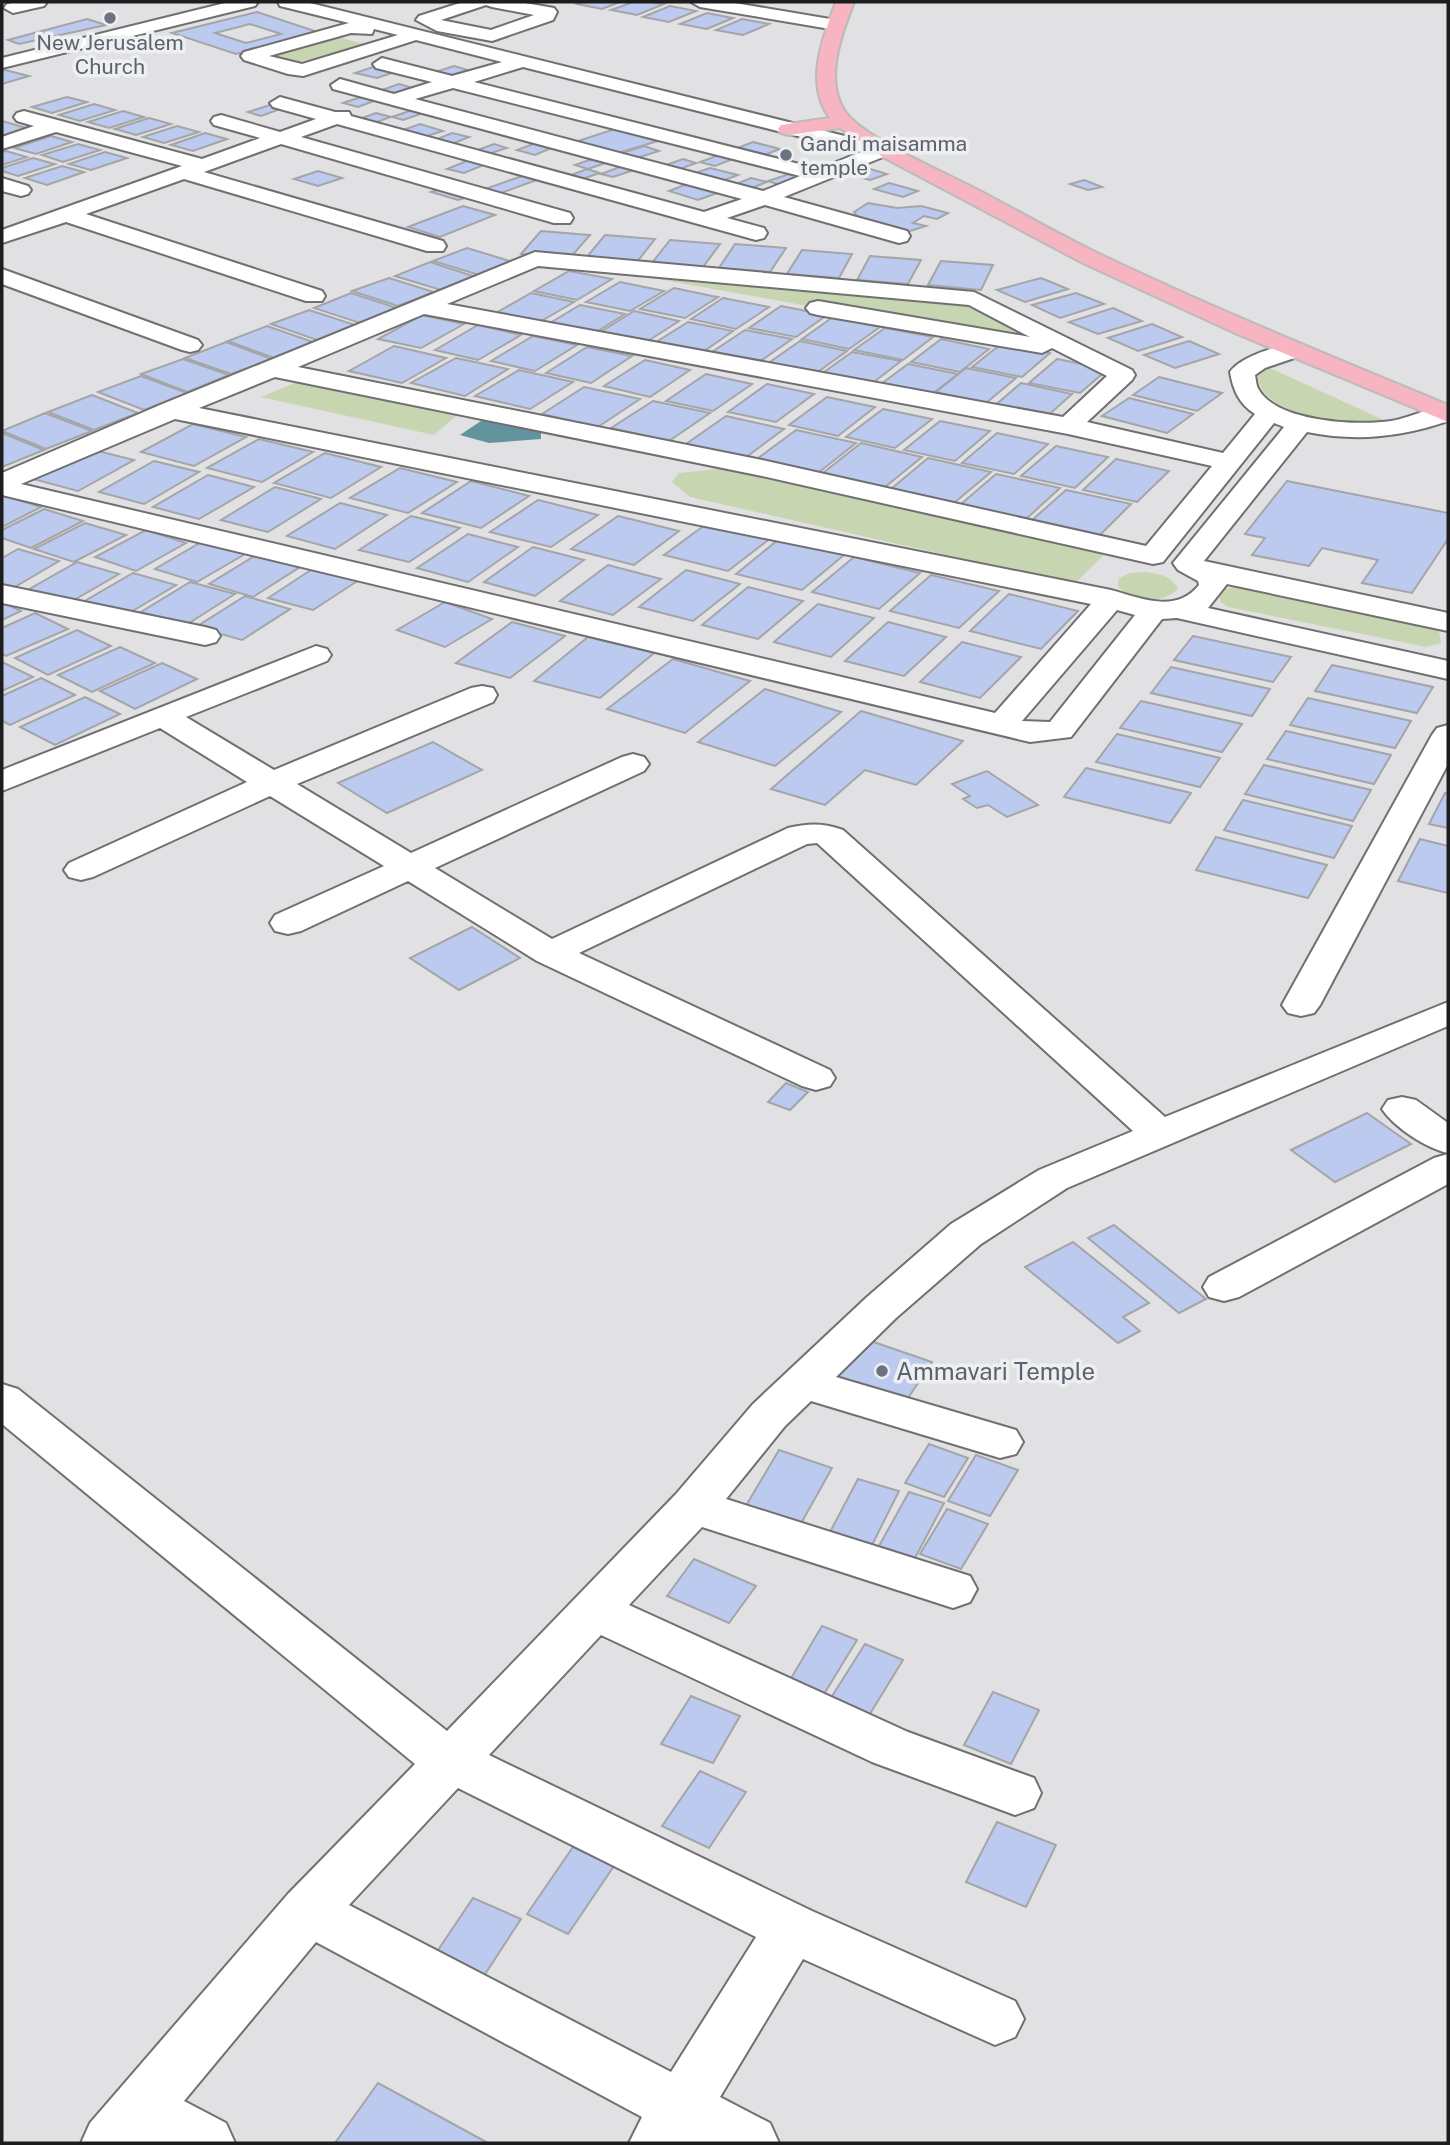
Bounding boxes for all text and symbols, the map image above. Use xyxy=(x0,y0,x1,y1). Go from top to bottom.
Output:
marker: New Jerusalem Church xyxy=(102,10,118,26)
place label: New Jerusalem Church xyxy=(36,30,184,79)
place label: Gandi maisamma temple xyxy=(800,131,967,180)
marker: Gandi maisamma temple xyxy=(778,147,794,163)
place label: Ammavari Temple xyxy=(896,1357,1095,1385)
marker: Ammavari Temple xyxy=(874,1363,890,1379)

